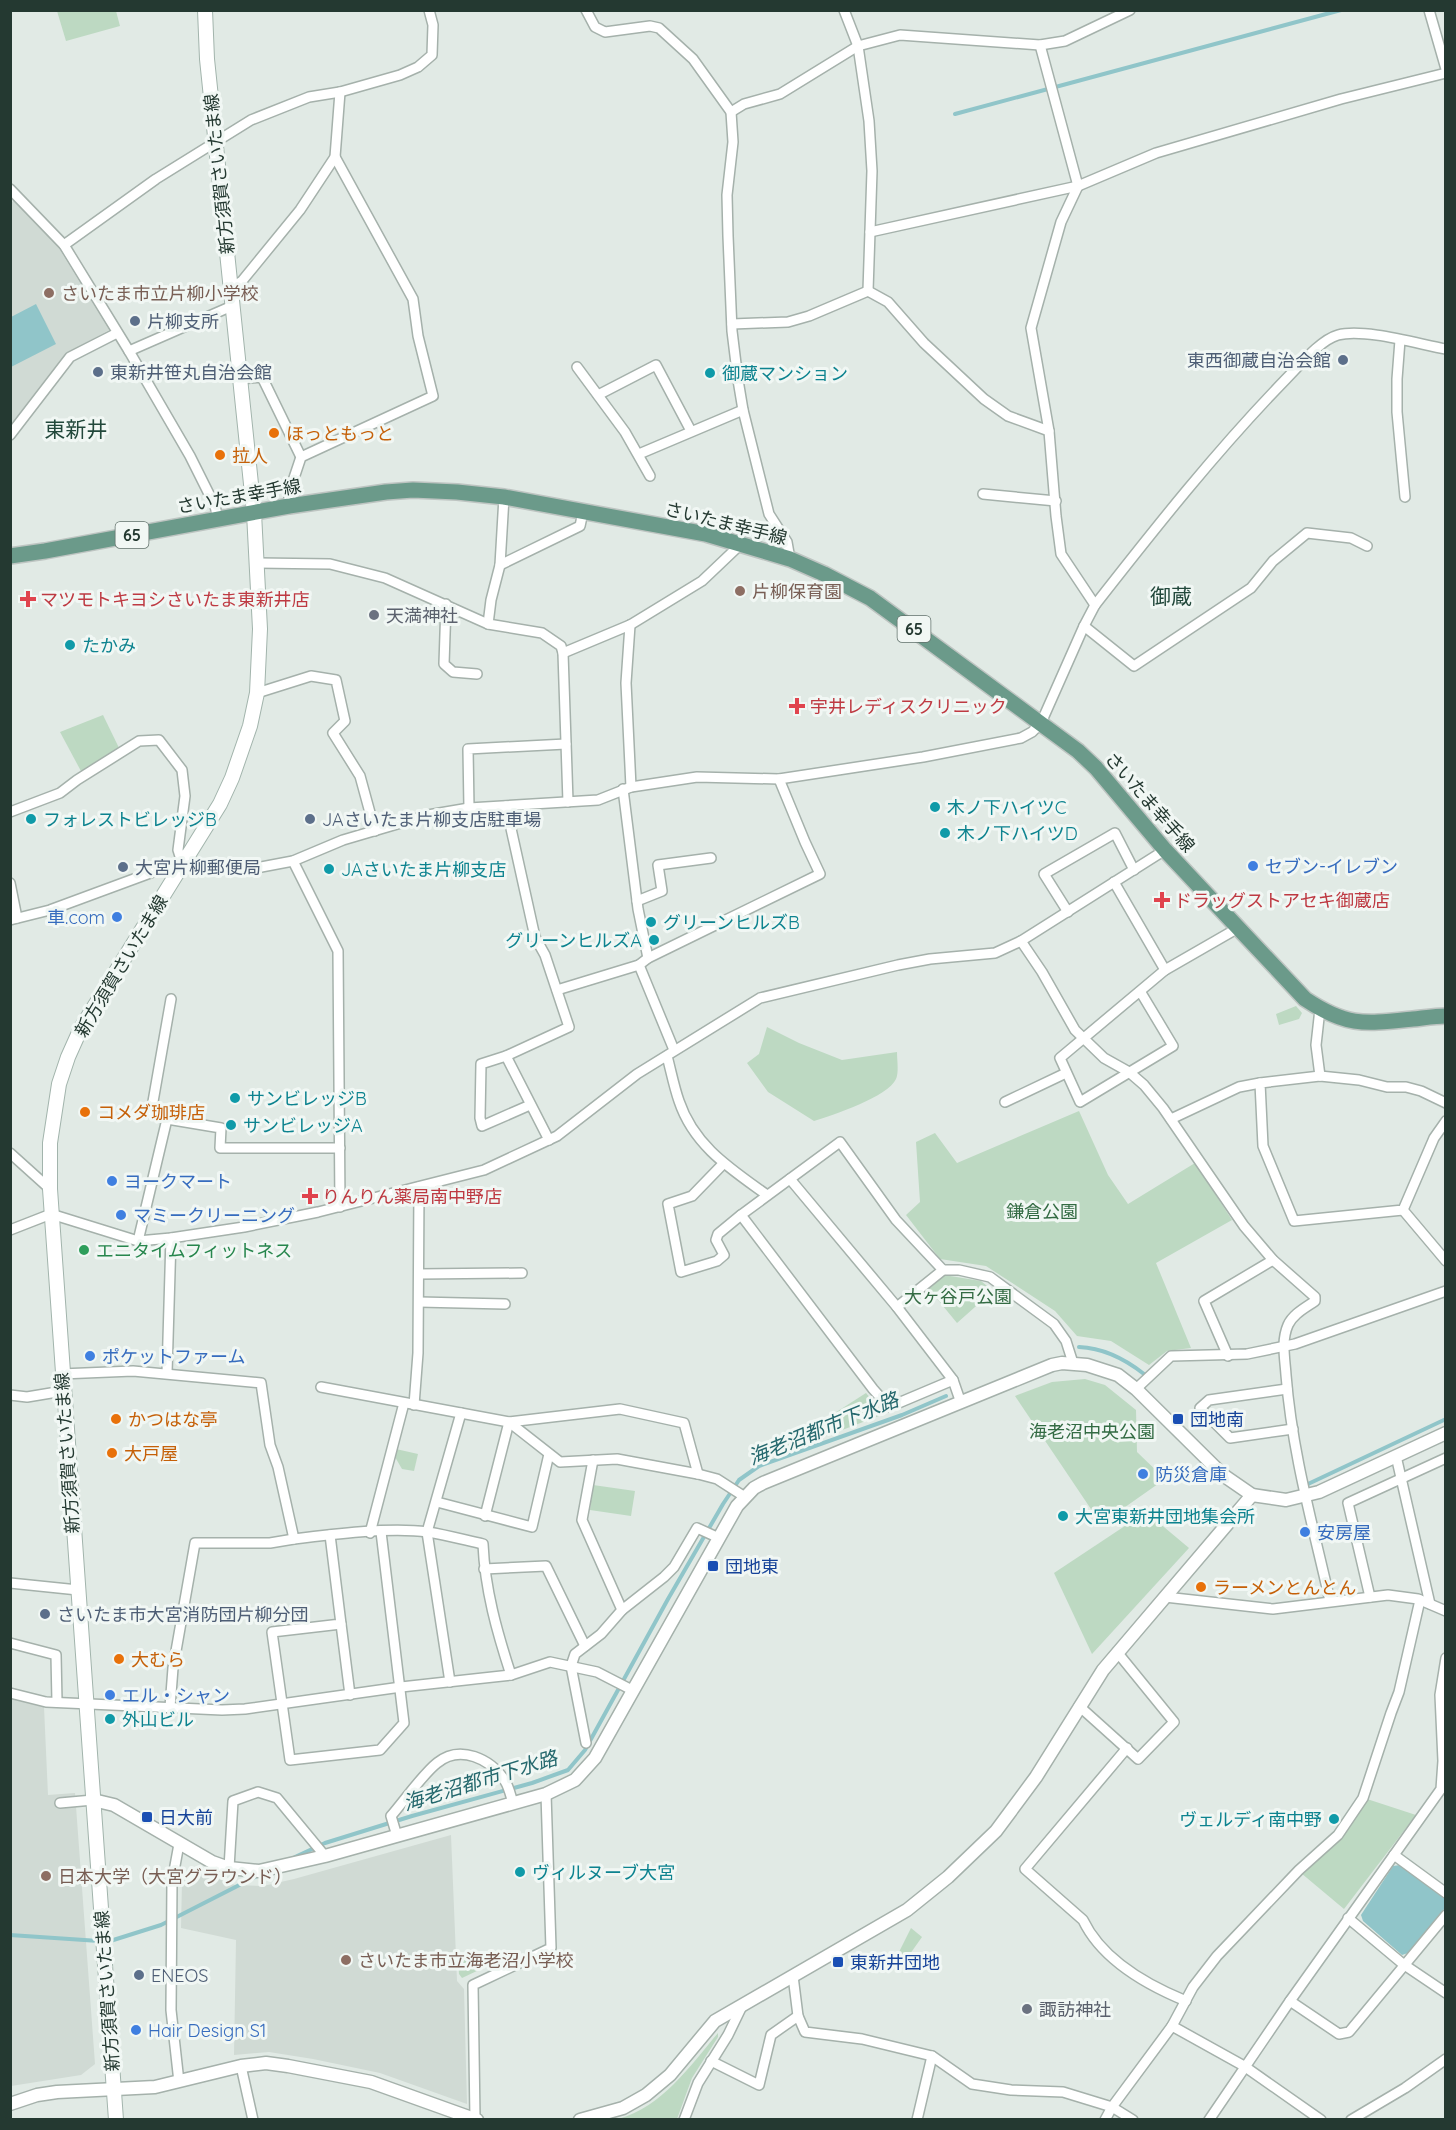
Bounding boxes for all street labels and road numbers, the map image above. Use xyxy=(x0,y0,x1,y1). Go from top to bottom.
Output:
street label: 新方須賀さいたま線 xyxy=(199,93,239,255)
street label: さいたま幸手線 xyxy=(175,474,303,518)
street label: さいたま幸手線 xyxy=(662,497,790,549)
road number: 65 xyxy=(116,522,148,548)
road number: 65 xyxy=(898,616,930,642)
street label: さいたま幸手線 xyxy=(1100,747,1200,857)
street label: 新方須賀さいたま線 xyxy=(70,891,172,1041)
street label: 新方須賀さいたま線 xyxy=(50,1372,84,1534)
street label: 新方須賀さいたま線 xyxy=(90,1910,124,2072)

